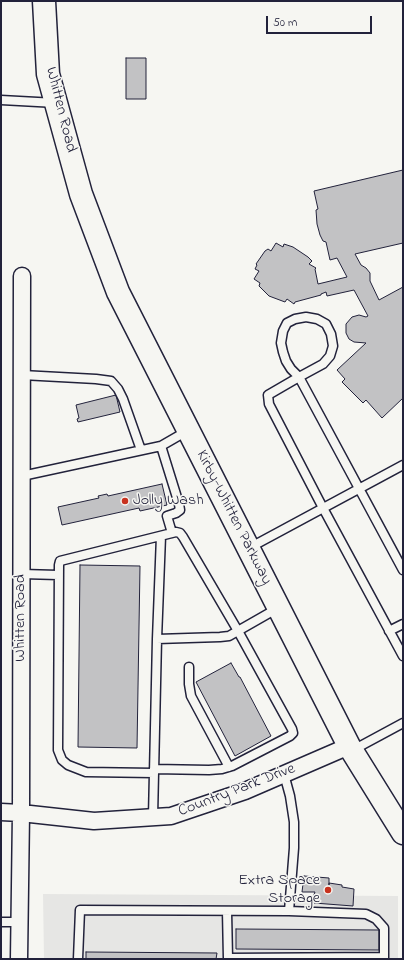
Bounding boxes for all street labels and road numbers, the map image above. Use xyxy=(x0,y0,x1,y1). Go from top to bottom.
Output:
street label: Whitten Road xyxy=(40,65,80,155)
street label: Kirby-Whitten Parkway xyxy=(191,447,275,589)
street label: Whitten Road xyxy=(11,574,31,662)
street label: Country Park Drive xyxy=(176,760,298,822)

